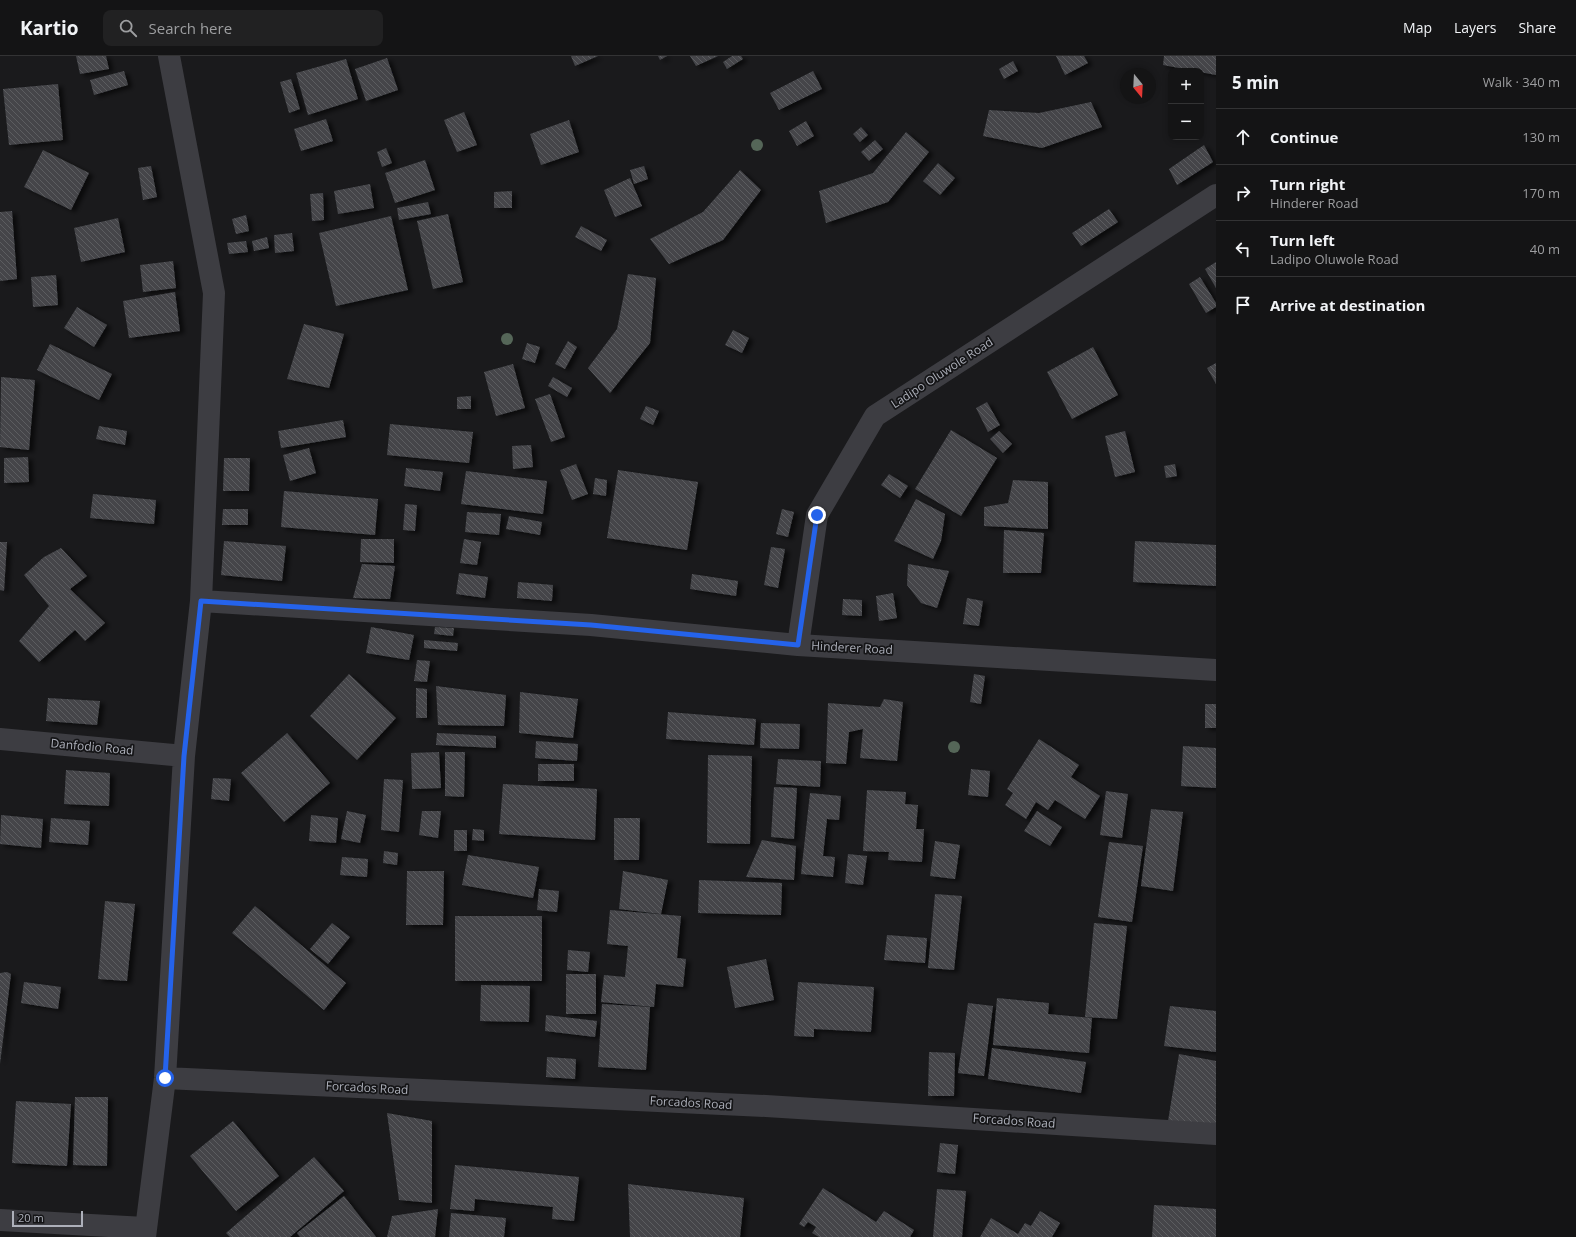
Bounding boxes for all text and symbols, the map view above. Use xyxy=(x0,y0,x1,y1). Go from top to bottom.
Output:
search box xyxy=(103,10,383,46)
text: Kartio xyxy=(20,15,79,41)
icon: search xyxy=(117,17,139,39)
text: Search here xyxy=(149,18,232,38)
text: Map xyxy=(1403,18,1432,37)
text: Layers xyxy=(1454,18,1496,37)
text: Share xyxy=(1518,18,1556,37)
north arrow xyxy=(1120,68,1156,104)
map controls xyxy=(1168,68,1204,140)
button: + xyxy=(1168,68,1204,104)
text: 5 min xyxy=(1232,71,1279,94)
text: Walk · 340 m xyxy=(1483,73,1560,91)
button: − xyxy=(1168,104,1204,140)
icon: ahead xyxy=(1232,126,1254,148)
text: Continue xyxy=(1270,127,1338,147)
text: 130 m xyxy=(1522,128,1560,146)
text: Turn right xyxy=(1270,174,1345,194)
icon: right xyxy=(1232,182,1254,204)
text: 170 m xyxy=(1522,184,1560,202)
text: Hinderer Road xyxy=(1270,194,1358,212)
text: Turn left xyxy=(1270,230,1335,250)
icon: left xyxy=(1232,238,1254,260)
text: 40 m xyxy=(1530,240,1560,258)
text: Ladipo Oluwole Road xyxy=(1270,250,1399,268)
icon: arrive xyxy=(1232,294,1254,316)
text: Arrive at destination xyxy=(1270,295,1425,315)
street label: Ladipo Oluwole Road xyxy=(887,333,996,412)
route end xyxy=(808,506,826,524)
street label: Hinderer Road xyxy=(811,637,893,658)
street label: Danfodio Road xyxy=(50,734,134,759)
route start xyxy=(156,1069,174,1087)
street label: Forcados Road xyxy=(325,1077,409,1098)
street label: Forcados Road xyxy=(649,1092,733,1113)
street label: Forcados Road xyxy=(972,1109,1056,1132)
scale bar xyxy=(12,1209,83,1228)
text: 20 m xyxy=(18,1210,44,1225)

